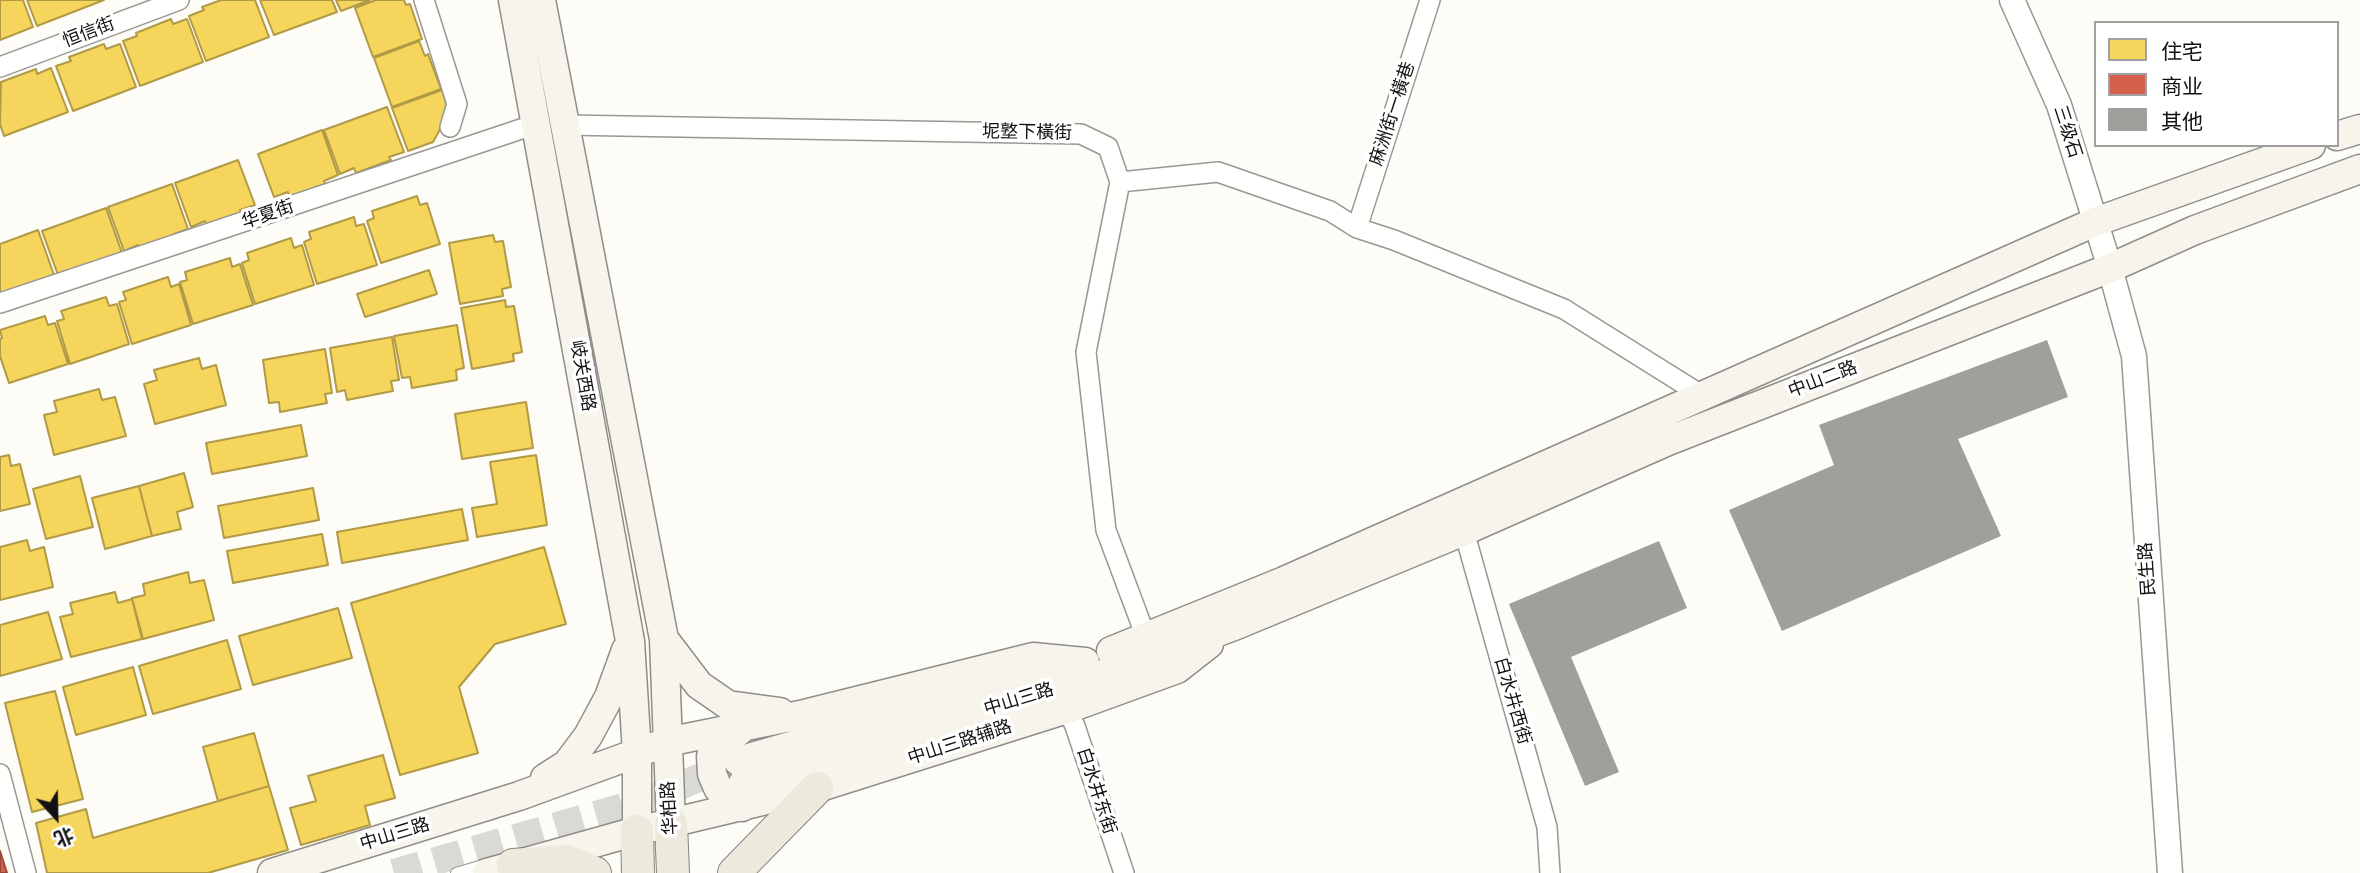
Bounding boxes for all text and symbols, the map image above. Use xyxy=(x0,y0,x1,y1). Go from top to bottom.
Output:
street label: 恒信街 xyxy=(60,13,118,53)
legend xyxy=(2094,21,2339,147)
text: 住宅 xyxy=(2161,40,2203,64)
street label: 麻洲街一橫巷 xyxy=(1366,59,1420,169)
text: 商业 xyxy=(2161,75,2203,99)
street label: 三级石 xyxy=(2048,103,2086,161)
text: 其他 xyxy=(2161,110,2203,134)
street label: 坭墪下橫街 xyxy=(982,121,1072,145)
street label: 华夏街 xyxy=(239,196,297,234)
street label: 岐关西路 xyxy=(565,339,599,413)
street label: 中山二路 xyxy=(1786,357,1860,403)
street label: 民生路 xyxy=(2135,541,2161,597)
street label: 白水井西街 xyxy=(1489,655,1535,747)
street label: 中山三路 xyxy=(981,679,1057,721)
street label: 中山三路辅路 xyxy=(905,716,1015,770)
street label: 白水井东街 xyxy=(1072,745,1120,837)
street label: 华柏路 xyxy=(658,780,682,836)
north arrow xyxy=(21,782,91,852)
street label: 中山三路 xyxy=(357,814,433,856)
text: 北 xyxy=(51,824,77,850)

